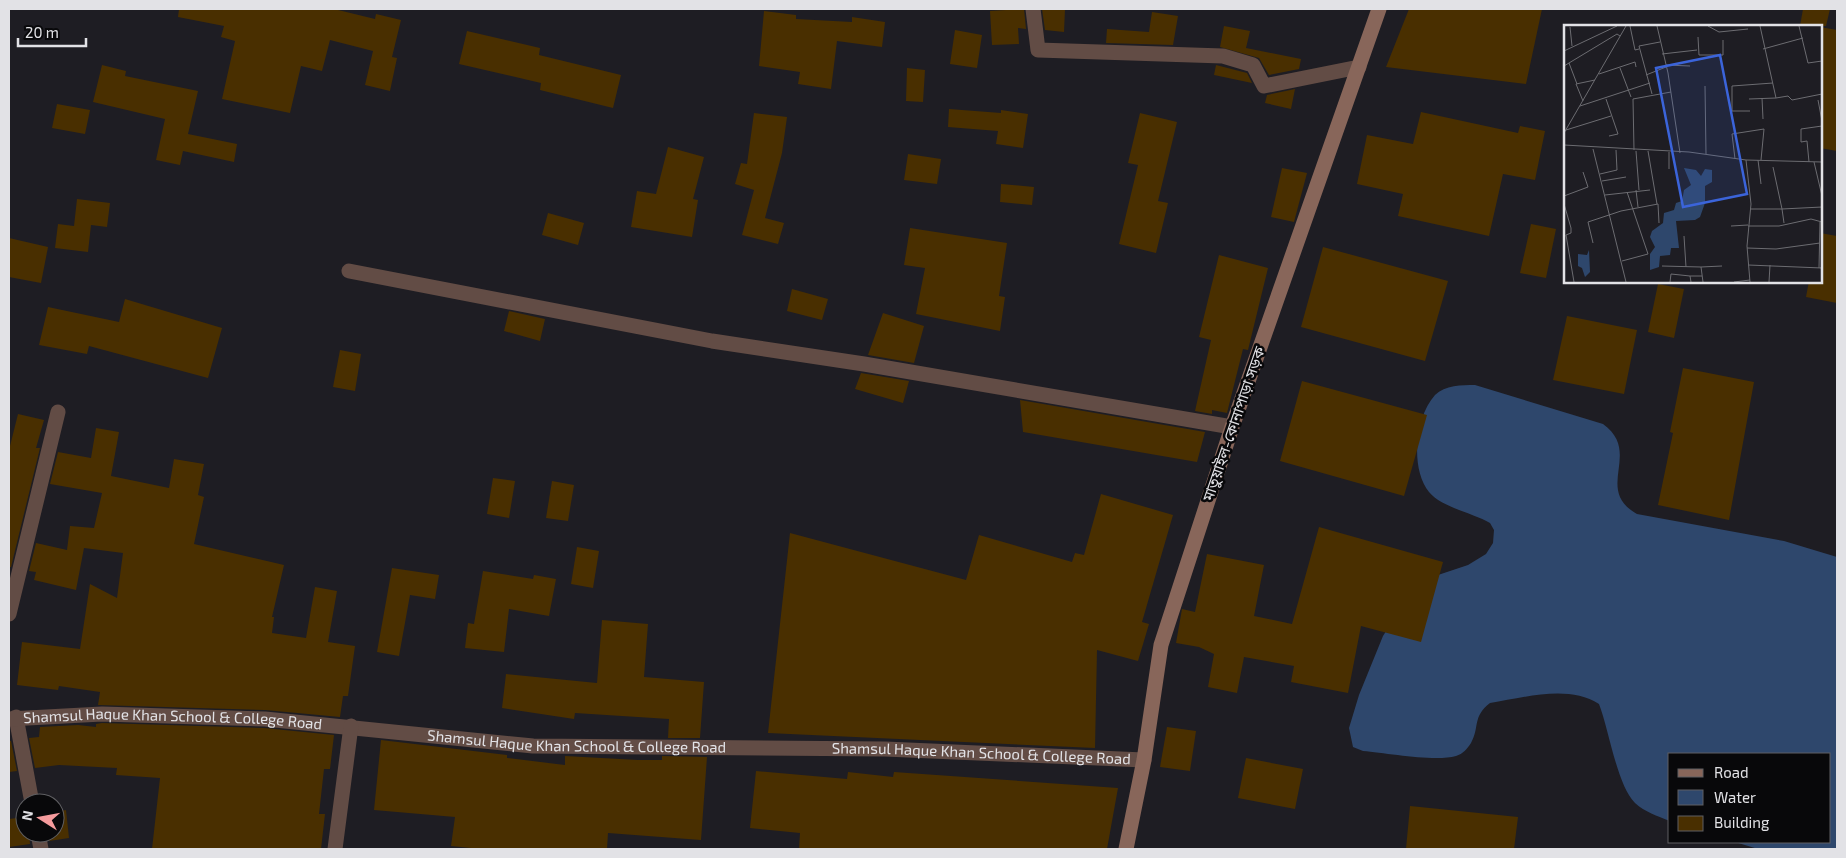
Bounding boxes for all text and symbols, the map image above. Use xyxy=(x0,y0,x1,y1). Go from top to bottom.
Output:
scale bar xyxy=(18,15,85,47)
text: 20 m xyxy=(25,23,59,41)
inset map xyxy=(1564,25,1821,282)
street label: মাতুয়াইল-কোনাপাড়া সড়ক xyxy=(1198,343,1269,505)
street label: Shamsul Haque Khan School & College Road xyxy=(23,704,323,733)
street label: Shamsul Haque Khan School & College Road xyxy=(427,725,726,756)
street label: Shamsul Haque Khan School & College Road xyxy=(832,739,1131,767)
legend xyxy=(1668,753,1831,843)
text: Road xyxy=(1714,763,1749,781)
text: Water xyxy=(1714,788,1756,806)
north arrow xyxy=(15,793,65,843)
text: N xyxy=(17,809,36,822)
text: Building xyxy=(1714,813,1770,831)

